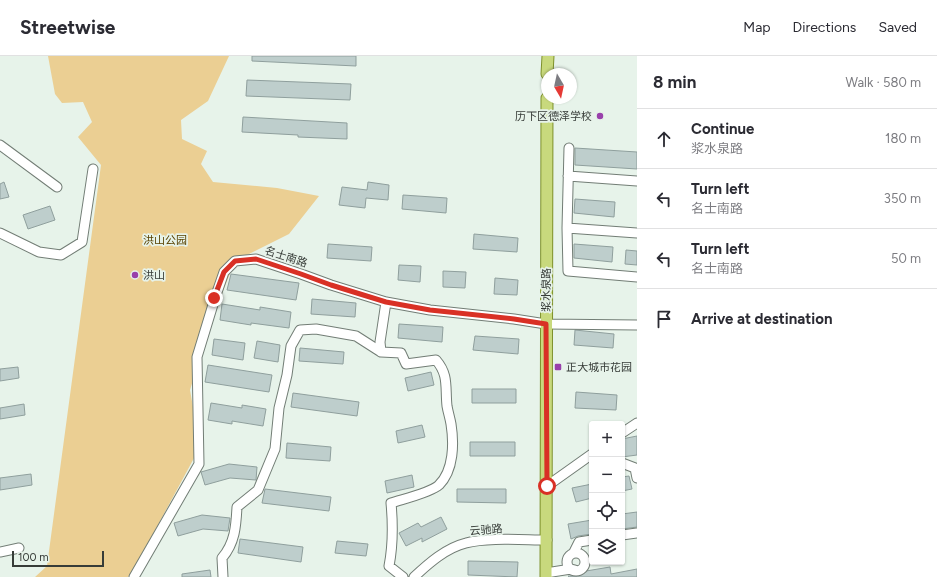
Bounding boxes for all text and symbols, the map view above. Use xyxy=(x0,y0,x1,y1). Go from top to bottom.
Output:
text: Streetwise xyxy=(20,16,115,39)
text: Map xyxy=(743,19,771,36)
text: Directions xyxy=(793,19,856,36)
text: Saved xyxy=(878,19,917,36)
north arrow xyxy=(541,68,577,104)
text: 8 min xyxy=(653,72,696,92)
text: Walk · 580 m xyxy=(845,75,921,90)
place label: 历下区德泽学校 xyxy=(515,110,592,123)
marker: 历下区德泽学校 xyxy=(595,111,605,121)
text: Continue xyxy=(691,120,754,138)
icon: ahead xyxy=(653,128,675,150)
text: 180 m xyxy=(885,131,921,146)
text: 浆水泉路 xyxy=(691,141,743,156)
text: Turn left xyxy=(691,180,749,198)
icon: left xyxy=(653,188,675,210)
text: 350 m xyxy=(884,191,921,206)
text: 名士南路 xyxy=(691,201,743,216)
park label: 洪山公园 xyxy=(143,234,187,247)
text: Turn left xyxy=(691,240,749,258)
street label: 名士南路 xyxy=(263,244,309,270)
icon: left xyxy=(653,248,675,270)
text: 50 m xyxy=(891,251,921,266)
text: 名士南路 xyxy=(691,261,743,276)
street label: 浆水泉路 xyxy=(540,268,553,312)
place label: 洪山 xyxy=(143,269,165,282)
marker: 洪山 xyxy=(130,270,140,280)
route end xyxy=(205,289,223,307)
icon: arrive xyxy=(653,308,675,330)
text: Arrive at destination xyxy=(691,310,832,328)
place label: 正大城市花园 xyxy=(566,361,632,374)
marker: 正大城市花园 xyxy=(553,362,563,372)
map controls xyxy=(589,421,625,565)
button: + xyxy=(589,421,625,457)
button: − xyxy=(589,457,625,493)
route start xyxy=(538,477,556,495)
button: locate xyxy=(589,493,625,529)
street label: 云驰路 xyxy=(469,522,503,538)
button: layers xyxy=(589,529,625,565)
scale bar xyxy=(12,549,104,568)
text: 100 m xyxy=(18,551,49,564)

